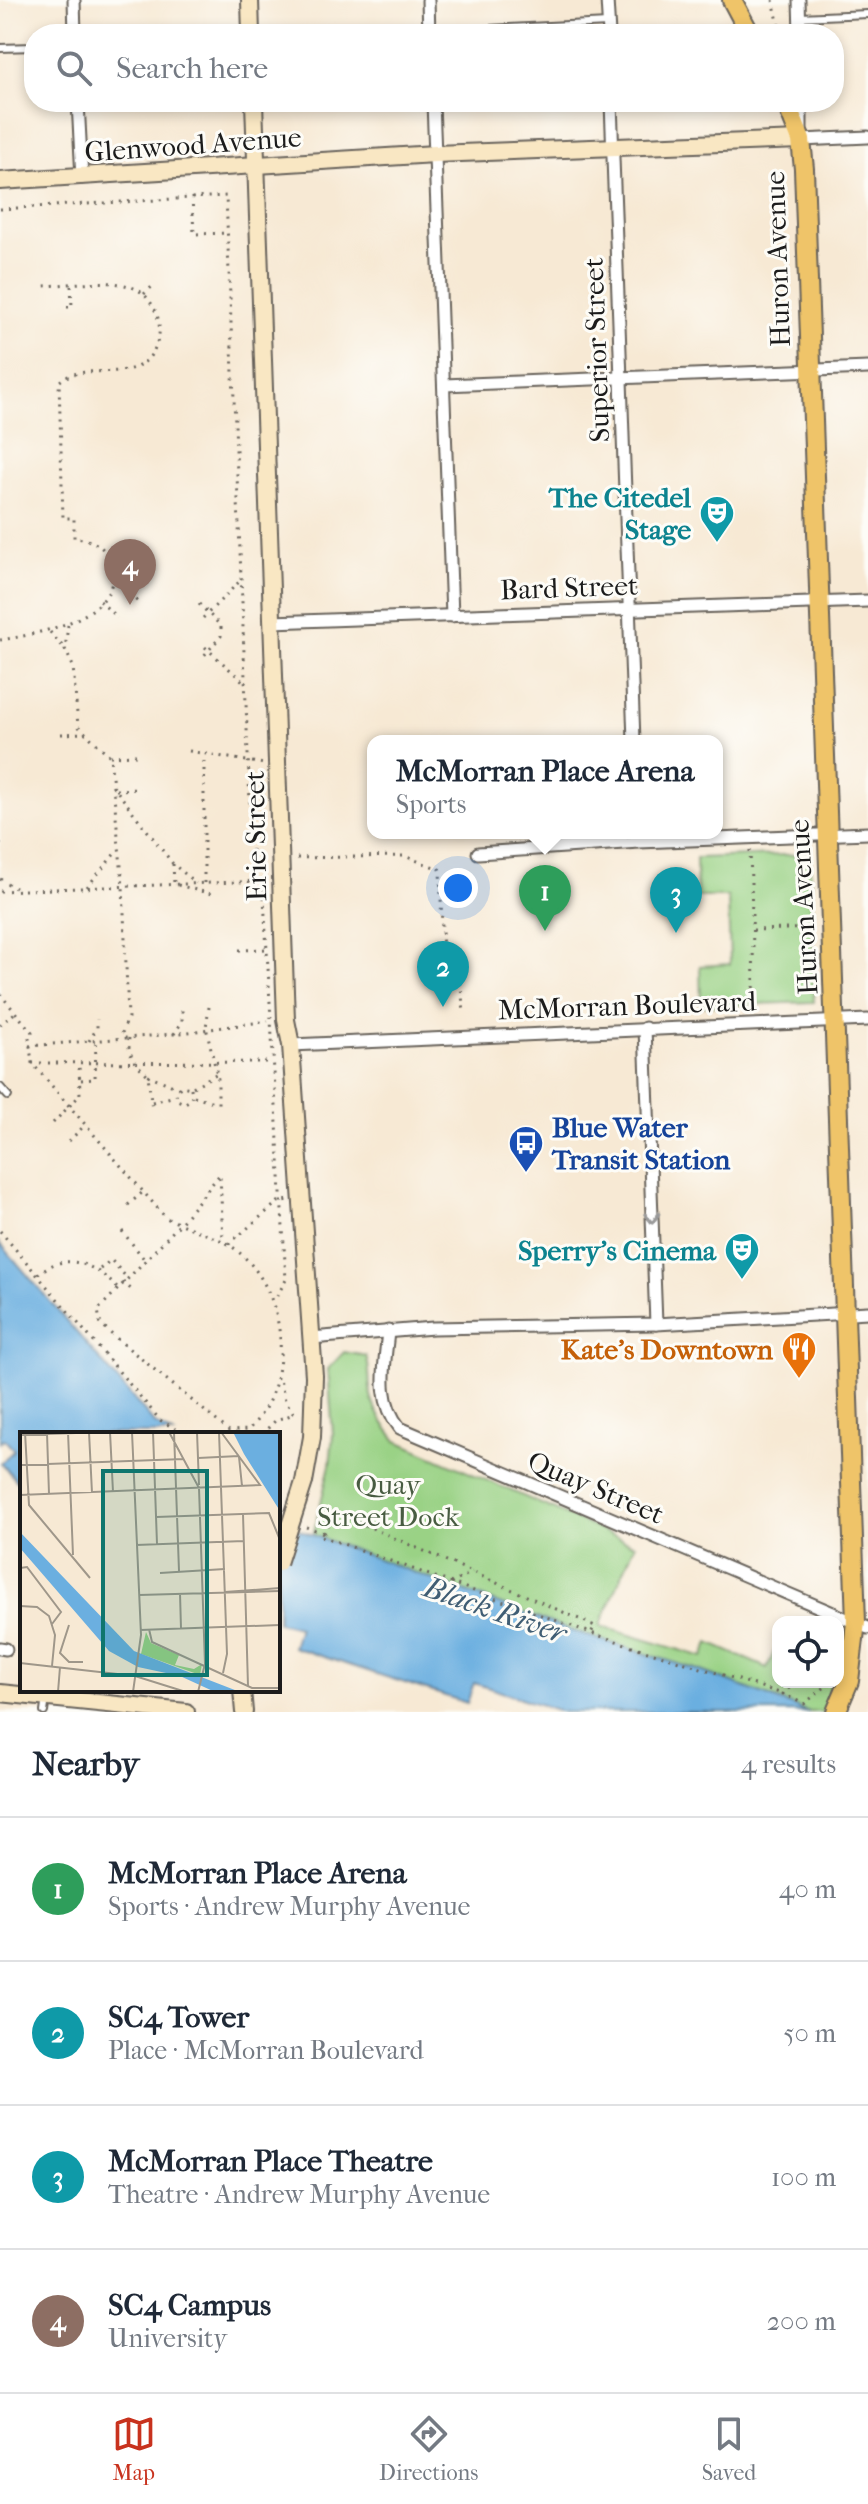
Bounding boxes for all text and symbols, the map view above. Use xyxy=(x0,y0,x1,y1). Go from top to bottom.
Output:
search box xyxy=(24,24,844,112)
icon: search xyxy=(52,46,96,90)
text: Search here xyxy=(116,51,268,86)
street label: Glenwood Avenue xyxy=(84,120,303,169)
street label: Huron Avenue xyxy=(758,170,797,348)
street label: Superior Street xyxy=(577,257,616,443)
place label: The Citedel Stage xyxy=(548,481,691,546)
theatre icon: The Citedel Stage xyxy=(698,494,736,544)
pin: 4 xyxy=(104,539,156,605)
street label: Bard Street xyxy=(500,569,638,606)
popup xyxy=(367,735,723,839)
text: McMorran Place Arena xyxy=(396,754,694,789)
street label: Erie Street xyxy=(238,770,273,902)
text: Sports xyxy=(396,789,466,820)
street label: Huron Avenue xyxy=(782,818,825,996)
pin: 1 xyxy=(519,865,571,931)
pin: 3 xyxy=(650,867,702,933)
your location xyxy=(438,868,478,908)
pin: 2 xyxy=(417,941,469,1007)
street label: McMorran Boulevard xyxy=(497,984,758,1027)
place label: Blue Water Transit Station xyxy=(551,1111,731,1176)
bus stop icon: Blue Water Transit Station xyxy=(507,1124,545,1174)
one-way arrow xyxy=(643,1212,660,1225)
theatre icon: Sperry's Cinema xyxy=(723,1231,761,1281)
place label: Sperry's Cinema xyxy=(518,1234,717,1267)
restaurant icon: Kate's Downtown xyxy=(780,1330,818,1380)
place label: Kate's Downtown xyxy=(561,1333,774,1366)
inset map xyxy=(20,1432,280,1692)
street label: Quay Street xyxy=(523,1444,669,1531)
park label: Quay Street Dock xyxy=(317,1468,460,1533)
water label: Black River xyxy=(417,1569,573,1652)
map controls xyxy=(772,1616,844,1688)
button: locate xyxy=(772,1616,844,1688)
text: Nearby xyxy=(32,1744,139,1784)
text: 4 results xyxy=(741,1749,836,1780)
text: McMorran Place Arena xyxy=(108,1856,407,1891)
text: 1 xyxy=(53,1874,63,1905)
text: 40 m xyxy=(779,1874,836,1905)
text: Sports · Andrew Murphy Avenue xyxy=(108,1891,470,1922)
text: SC4 Tower xyxy=(108,2000,249,2035)
text: 2 xyxy=(51,2018,65,2049)
text: 50 m xyxy=(783,2018,836,2049)
text: Place · McMorran Boulevard xyxy=(108,2035,424,2066)
text: McMorran Place Theatre xyxy=(108,2144,433,2179)
text: 3 xyxy=(53,2162,63,2193)
text: 100 m xyxy=(771,2162,836,2193)
text: Theatre · Andrew Murphy Avenue xyxy=(108,2179,490,2210)
text: SC4 Campus xyxy=(108,2288,271,2323)
text: 4 xyxy=(50,2306,66,2337)
text: 200 m xyxy=(767,2306,836,2337)
text: University xyxy=(108,2323,227,2354)
tab: Map xyxy=(112,2412,156,2486)
tab: Directions xyxy=(379,2412,478,2486)
tab: Saved xyxy=(702,2412,756,2486)

